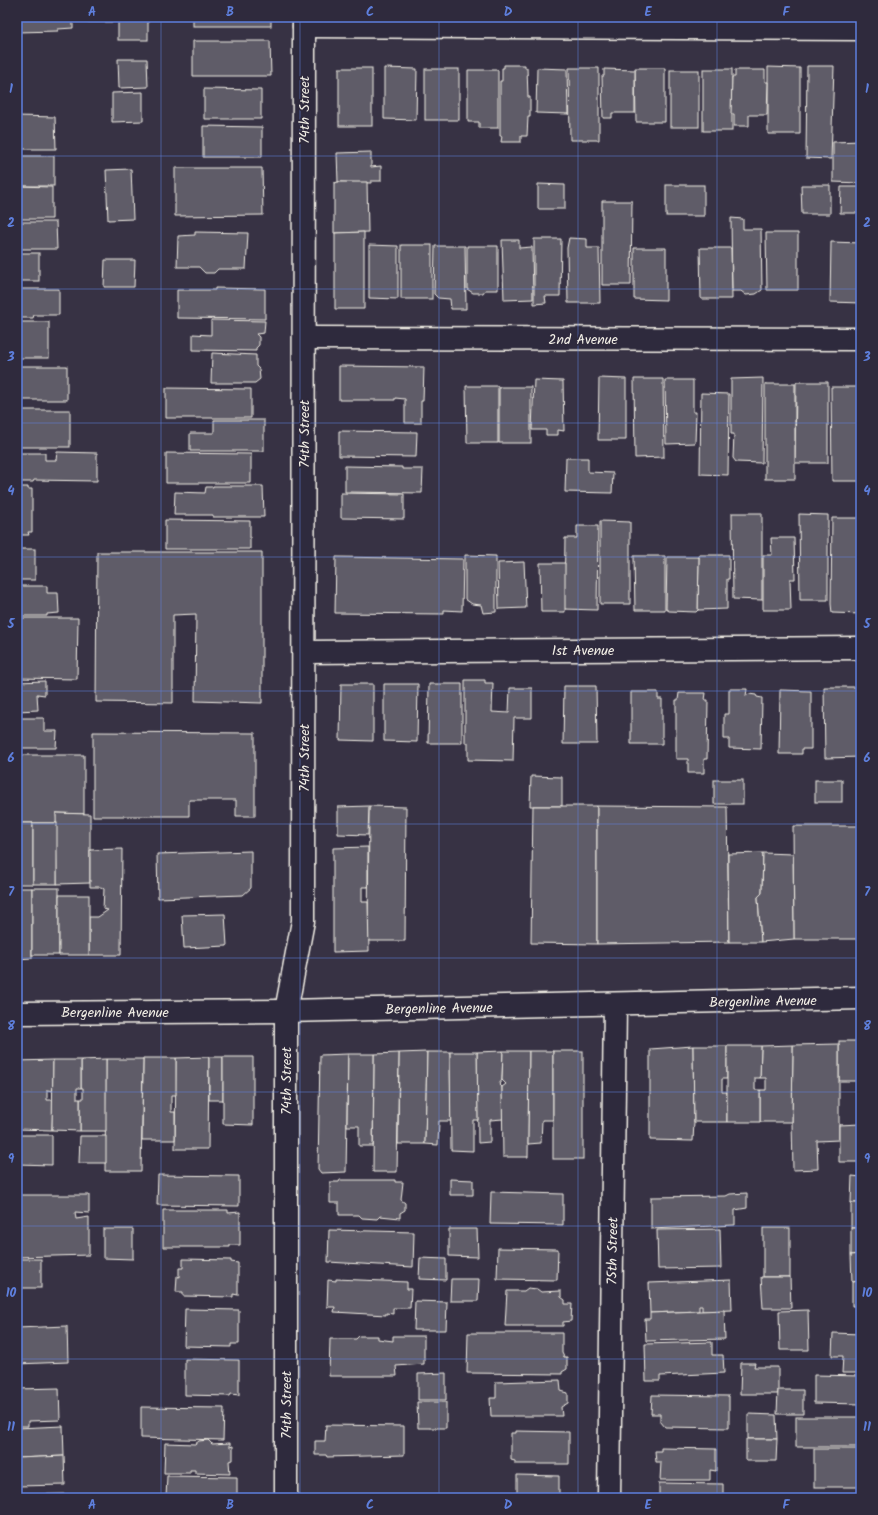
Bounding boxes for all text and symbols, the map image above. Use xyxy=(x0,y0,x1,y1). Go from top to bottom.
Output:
text: A xyxy=(88,2,96,23)
text: B xyxy=(226,2,234,23)
text: C xyxy=(366,2,374,23)
text: D xyxy=(504,2,513,23)
text: E xyxy=(644,2,652,23)
text: F xyxy=(782,2,790,23)
street label: 74th Street xyxy=(294,75,316,144)
text: 1 xyxy=(9,79,13,100)
text: 1 xyxy=(865,79,869,100)
text: 2 xyxy=(7,213,15,234)
text: 2 xyxy=(863,213,871,234)
street label: 2nd Avenue xyxy=(548,329,618,351)
text: 3 xyxy=(6,347,15,368)
text: 3 xyxy=(862,347,871,368)
street label: 74th Street xyxy=(294,399,316,468)
text: 4 xyxy=(7,481,15,502)
text: 4 xyxy=(863,481,871,502)
text: 5 xyxy=(7,614,16,635)
text: 5 xyxy=(863,614,872,635)
street label: 1st Avenue xyxy=(552,640,615,662)
street label: 74th Street xyxy=(294,723,316,792)
text: 6 xyxy=(7,748,15,769)
text: 6 xyxy=(863,748,871,769)
text: 7 xyxy=(8,882,15,903)
text: 7 xyxy=(864,882,871,903)
street label: Bergenline Avenue xyxy=(709,990,818,1014)
street label: Bergenline Avenue xyxy=(385,997,494,1021)
street label: Bergenline Avenue xyxy=(61,1002,170,1024)
text: 8 xyxy=(7,1016,15,1037)
text: 8 xyxy=(863,1016,871,1037)
street label: 74th Street xyxy=(276,1046,298,1115)
text: 9 xyxy=(8,1149,15,1170)
text: 9 xyxy=(864,1149,871,1170)
street label: 75th Street xyxy=(601,1216,625,1285)
text: 10 xyxy=(6,1283,17,1304)
text: 10 xyxy=(862,1283,873,1304)
street label: 74th Street xyxy=(276,1370,298,1439)
text: 11 xyxy=(7,1417,15,1438)
text: 11 xyxy=(863,1417,871,1438)
text: A xyxy=(88,1495,96,1515)
text: B xyxy=(226,1495,234,1515)
text: C xyxy=(366,1495,374,1515)
text: D xyxy=(504,1495,513,1515)
text: E xyxy=(644,1495,652,1515)
text: F xyxy=(782,1495,790,1515)

